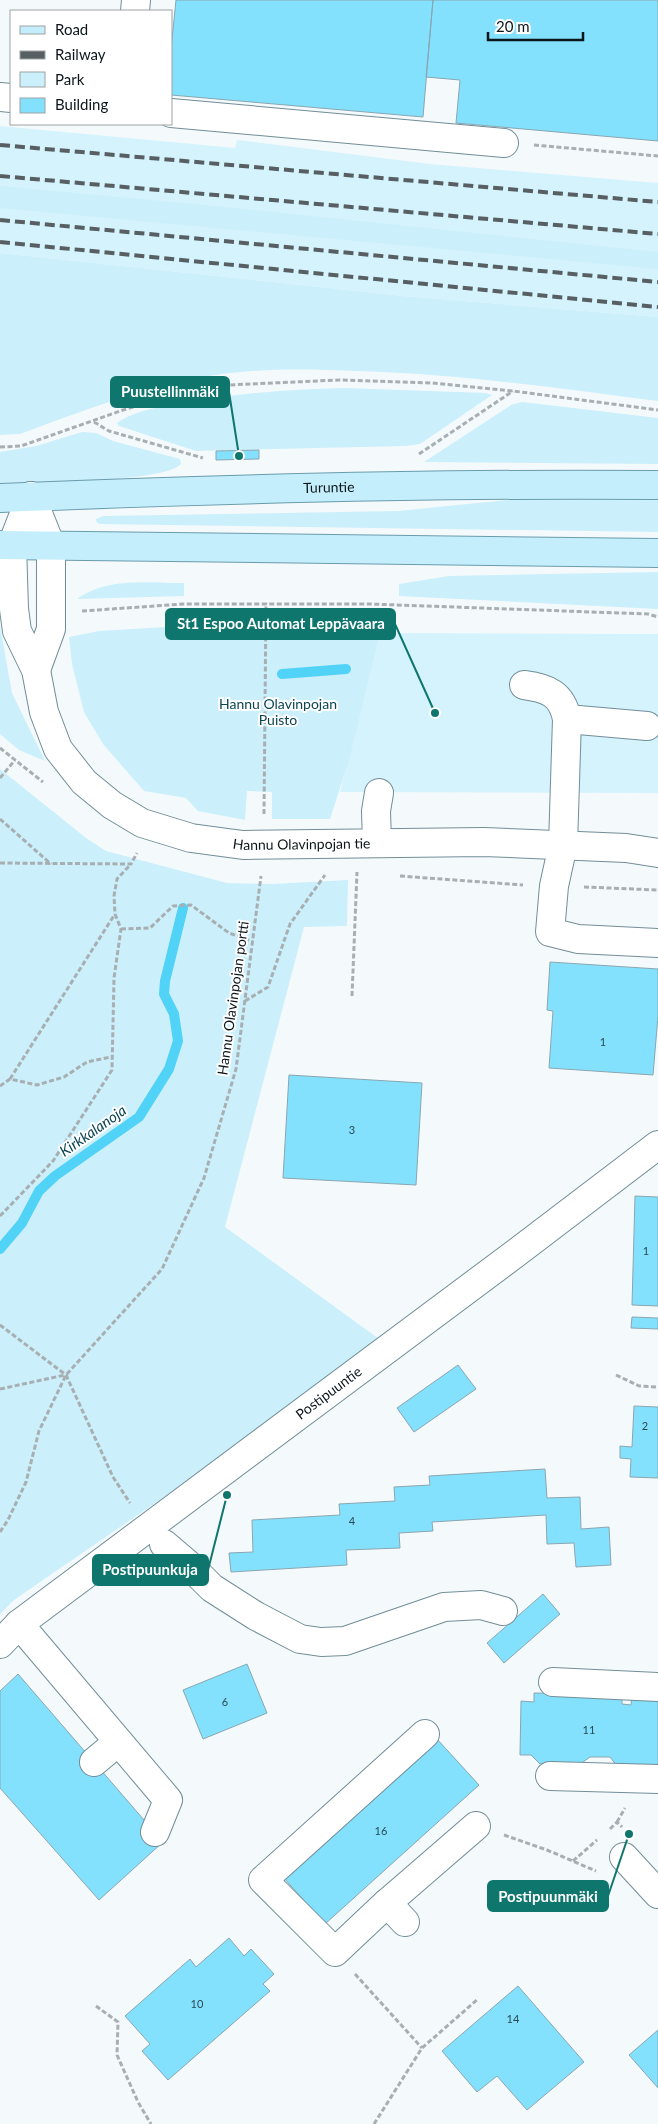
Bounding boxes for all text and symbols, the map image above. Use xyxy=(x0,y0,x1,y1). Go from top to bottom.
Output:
legend xyxy=(10,10,172,125)
scale bar xyxy=(488,10,583,42)
text: 20 m xyxy=(496,17,530,35)
text: Road xyxy=(55,20,88,38)
text: Railway xyxy=(55,45,106,63)
text: Park xyxy=(55,70,85,88)
text: Building xyxy=(55,95,108,113)
callout: Puustellinmäki xyxy=(111,377,229,407)
text: Puustellinmäki xyxy=(121,382,219,400)
street label: Turuntie xyxy=(303,478,355,496)
callout: St1 Espoo Automat Leppävaara xyxy=(166,609,395,639)
text: St1 Espoo Automat Leppävaara xyxy=(177,614,385,632)
park label: Hannu Olavinpojan Puisto xyxy=(219,695,337,728)
street label: Hannu Olavinpojan tie xyxy=(232,834,371,853)
street label: Hannu Olavinpojan portti xyxy=(213,920,252,1076)
house number: 1 xyxy=(600,1035,606,1048)
water label: Kirkkalanoja xyxy=(56,1100,130,1160)
house number: 3 xyxy=(349,1123,355,1136)
house number: 1 xyxy=(643,1244,649,1257)
street label: Postipuuntie xyxy=(292,1362,365,1423)
house number: 2 xyxy=(642,1419,648,1432)
house number: 4 xyxy=(349,1514,356,1527)
callout: Postipuunkuja xyxy=(93,1555,208,1585)
text: Postipuunkuja xyxy=(102,1560,198,1578)
house number: 6 xyxy=(222,1695,228,1708)
house number: 11 xyxy=(583,1723,595,1736)
house number: 16 xyxy=(375,1824,387,1837)
callout: Postipuunmäki xyxy=(488,1881,608,1911)
text: Postipuunmäki xyxy=(498,1887,598,1905)
house number: 10 xyxy=(191,1997,204,2010)
house number: 14 xyxy=(507,2012,520,2025)

